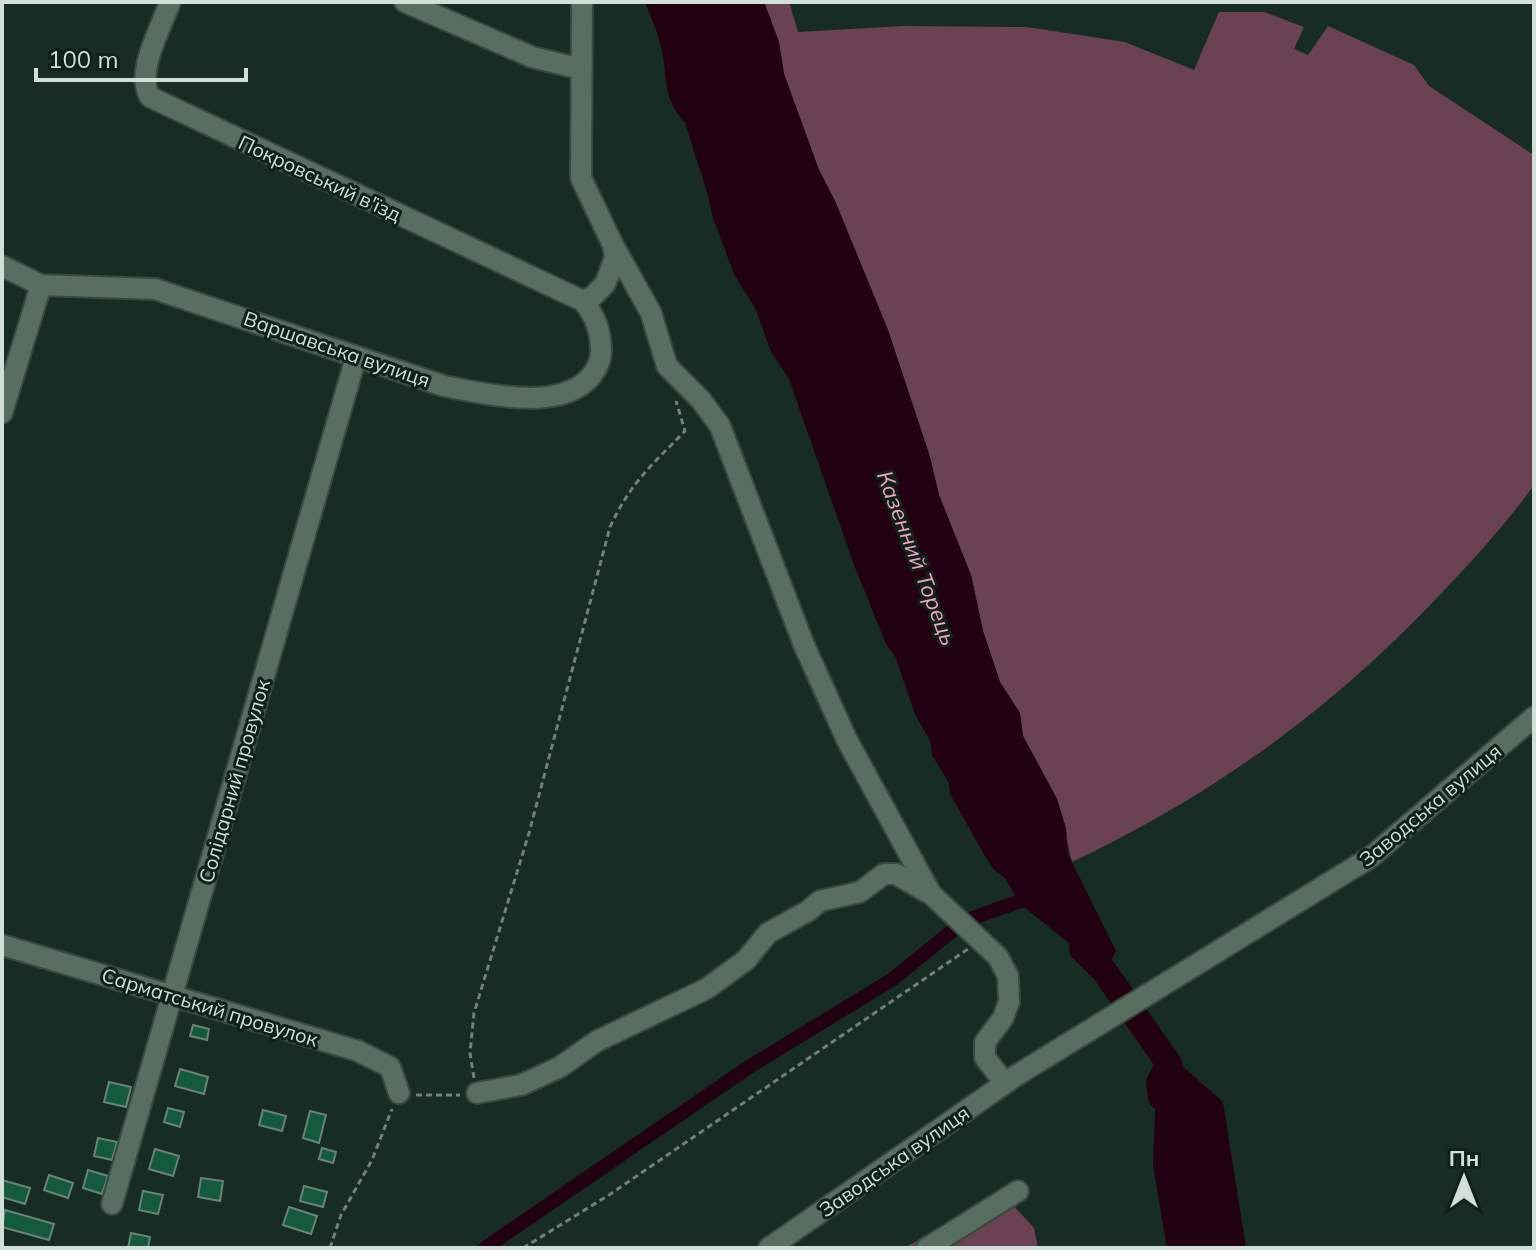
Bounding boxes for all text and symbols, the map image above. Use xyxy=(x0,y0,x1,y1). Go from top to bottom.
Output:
scale bar xyxy=(36,32,246,82)
text: 100 m xyxy=(48,44,119,74)
street label: Покровський в'їзд xyxy=(235,129,405,227)
street label: Варшавська вулиця xyxy=(241,305,433,393)
water label: Казенний Торець xyxy=(871,467,963,649)
street label: Солідарний провулок xyxy=(193,676,275,886)
street label: Заводська вулиця xyxy=(1354,738,1506,872)
street label: Сарматський провулок xyxy=(99,962,321,1052)
street label: Заводська вулиця xyxy=(814,1100,974,1222)
north arrow xyxy=(1424,1138,1504,1218)
text: Пн xyxy=(1449,1144,1479,1172)

